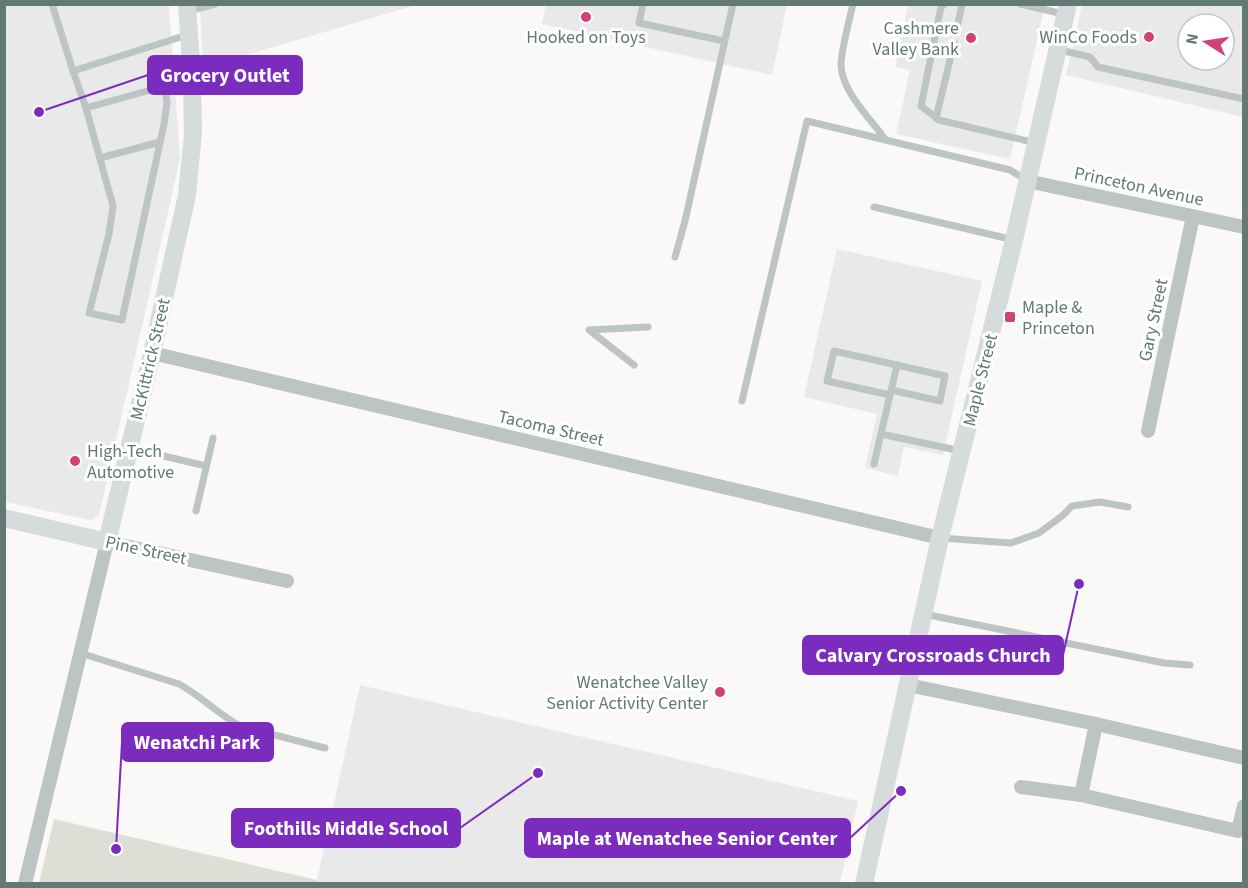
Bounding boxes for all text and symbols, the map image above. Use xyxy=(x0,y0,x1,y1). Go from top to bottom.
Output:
marker: Hooked on Toys xyxy=(579,10,593,24)
north arrow xyxy=(1176,12,1236,72)
place label: Cashmere Valley Bank xyxy=(872,16,959,62)
place label: Hooked on Toys xyxy=(526,25,646,50)
place label: WinCo Foods xyxy=(1039,25,1137,50)
marker: WinCo Foods xyxy=(1142,30,1156,44)
marker: Cashmere Valley Bank xyxy=(964,31,978,45)
text: N xyxy=(1180,32,1204,47)
callout: Grocery Outlet xyxy=(148,56,302,94)
text: Grocery Outlet xyxy=(160,62,290,90)
street label: Princeton Avenue xyxy=(1072,161,1206,212)
street label: Gary Street xyxy=(1133,276,1174,364)
place label: Maple & Princeton xyxy=(1022,295,1095,341)
street label: McKittrick Street xyxy=(124,296,177,423)
marker: Maple & Princeton xyxy=(1003,310,1017,324)
street label: Maple Street xyxy=(957,331,1004,429)
street label: Tacoma Street xyxy=(496,404,606,453)
place label: High-Tech Automotive xyxy=(87,439,174,485)
marker: High-Tech Automotive xyxy=(68,454,82,468)
street label: Pine Street xyxy=(103,530,189,571)
callout: Calvary Crossroads Church xyxy=(803,636,1063,674)
text: Calvary Crossroads Church xyxy=(815,642,1051,670)
place label: Wenatchee Valley Senior Activity Center xyxy=(546,670,709,716)
marker: Wenatchee Valley Senior Activity Center xyxy=(713,685,727,699)
callout: Wenatchi Park xyxy=(122,723,273,761)
text: Wenatchi Park xyxy=(134,729,260,757)
callout: Foothills Middle School xyxy=(232,809,460,847)
text: Foothills Middle School xyxy=(244,815,448,843)
callout: Maple at Wenatchee Senior Center xyxy=(525,819,850,857)
text: Maple at Wenatchee Senior Center xyxy=(537,825,837,853)

